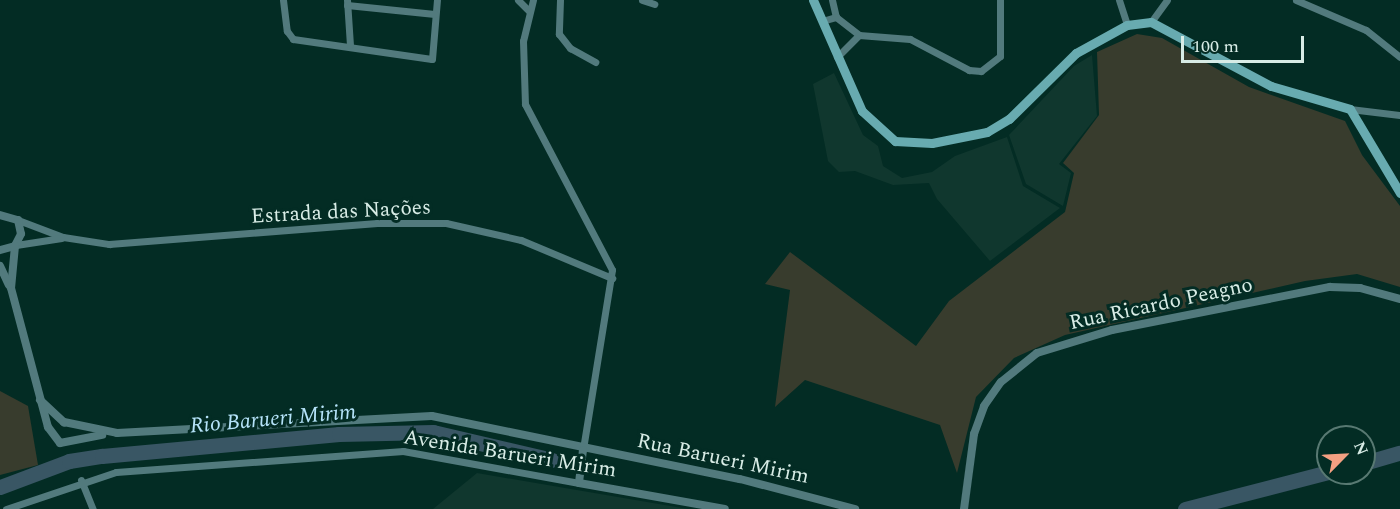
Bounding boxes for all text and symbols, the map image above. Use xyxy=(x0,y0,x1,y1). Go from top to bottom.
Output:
scale bar xyxy=(1184,24,1307,62)
text: 100 m xyxy=(1192,33,1239,60)
street label: Estrada das Nações xyxy=(250,195,432,229)
street label: Rua Ricardo Peagno xyxy=(1067,272,1255,336)
water label: Rio Barueri Mirim xyxy=(189,399,357,439)
street label: Avenida Barueri Mirim xyxy=(402,425,618,483)
north arrow xyxy=(1316,425,1376,485)
street label: Rua Barueri Mirim xyxy=(635,428,811,490)
text: N xyxy=(1347,438,1374,459)

